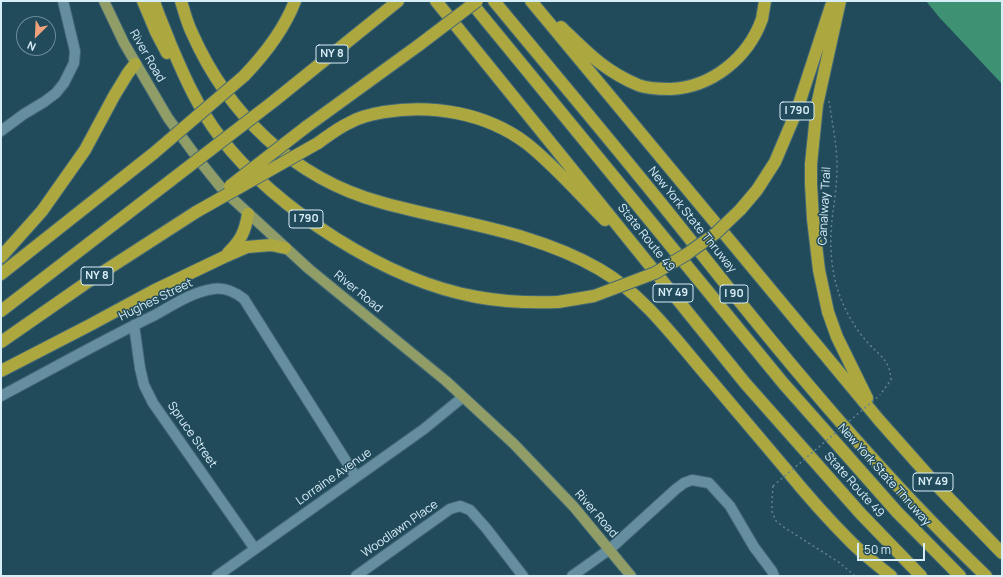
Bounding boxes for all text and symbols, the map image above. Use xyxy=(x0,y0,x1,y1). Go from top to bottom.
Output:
north arrow xyxy=(16,16,56,56)
street label: River Road xyxy=(126,27,168,85)
text: N xyxy=(25,38,38,55)
road number: NY 8 xyxy=(316,45,348,63)
road number: I 790 xyxy=(780,102,814,120)
street label: New York State Thruway xyxy=(645,164,739,276)
street label: Canalway Trail xyxy=(816,166,834,246)
street label: State Route 49 xyxy=(614,201,678,275)
road number: I 790 xyxy=(289,210,323,228)
road number: NY 8 xyxy=(81,267,113,285)
street label: River Road xyxy=(331,268,385,316)
street label: Hughes Street xyxy=(117,276,195,324)
road number: NY 49 xyxy=(653,284,693,302)
road number: I 90 xyxy=(720,285,748,303)
street label: Spruce Street xyxy=(164,399,220,471)
street label: New York State Thruway xyxy=(834,421,934,529)
street label: Lorraine Avenue xyxy=(294,446,374,508)
street label: State Route 49 xyxy=(821,449,887,521)
road number: NY 49 xyxy=(913,473,953,491)
street label: River Road xyxy=(571,487,621,541)
street label: Woodlawn Place xyxy=(359,497,441,561)
scale bar xyxy=(859,535,927,561)
text: 50 m xyxy=(864,541,891,558)

